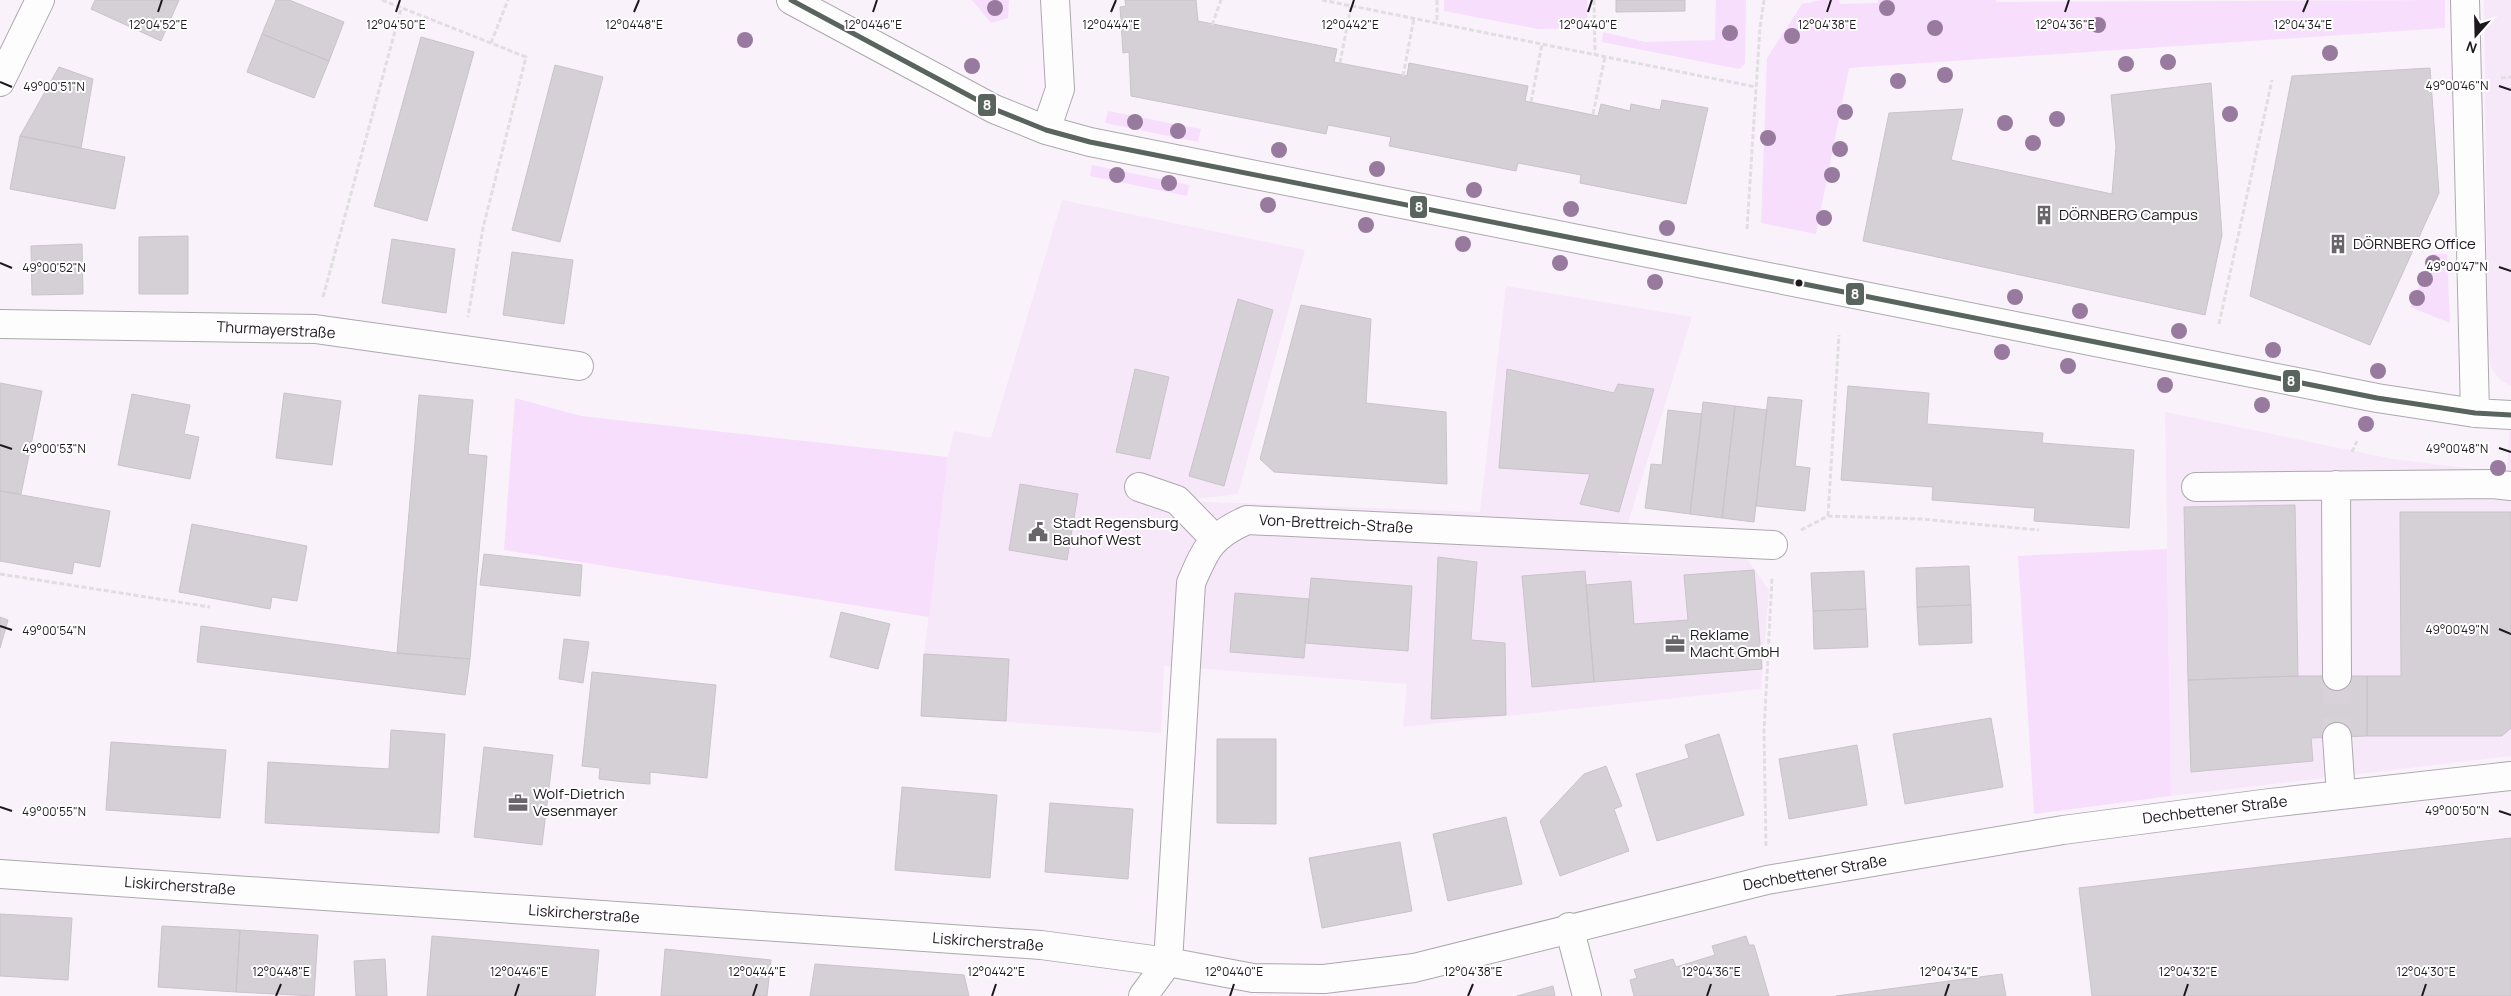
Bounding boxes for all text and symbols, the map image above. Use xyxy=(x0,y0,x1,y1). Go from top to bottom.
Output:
north arrow xyxy=(2451,10,2501,60)
text: 12°04'52"E xyxy=(129,16,187,33)
text: 12°04'50"E xyxy=(366,16,426,33)
text: 12°04'48"E xyxy=(605,16,663,33)
text: 12°04'46"E xyxy=(844,16,902,33)
text: 12°04'44"E xyxy=(1082,16,1140,33)
text: 12°04'42"E xyxy=(1321,16,1379,33)
text: 12°04'40"E xyxy=(1559,16,1617,33)
text: 12°04'38"E xyxy=(1798,16,1856,33)
text: 12°04'36"E xyxy=(2035,16,2095,33)
text: 12°04'34"E xyxy=(2274,16,2332,33)
text: N xyxy=(2463,37,2479,58)
text: 49°00'46"N xyxy=(2425,77,2489,94)
text: 49°00'51"N xyxy=(23,78,85,95)
line badge: 8 xyxy=(977,93,997,117)
text: 8 xyxy=(983,95,991,114)
line badge: 8 xyxy=(1409,195,1428,219)
text: 8 xyxy=(1415,197,1423,216)
building icon: DÖRNBERG Campus xyxy=(2033,204,2055,226)
place label: DÖRNBERG Campus xyxy=(2059,204,2198,225)
building icon: DÖRNBERG Office xyxy=(2327,233,2349,255)
place label: DÖRNBERG Office xyxy=(2353,233,2476,254)
text: 49°00'47"N xyxy=(2426,258,2488,275)
text: 49°00'52"N xyxy=(22,259,86,276)
unlabelled marker xyxy=(1794,278,1804,288)
line badge: 8 xyxy=(1845,282,1865,306)
text: 8 xyxy=(1851,284,1859,303)
street label: Thurmayerstraße xyxy=(216,316,336,343)
line badge: 8 xyxy=(2282,369,2301,393)
text: 8 xyxy=(2287,371,2295,390)
text: 49°00'53"N xyxy=(22,440,86,457)
text: 49°00'48"N xyxy=(2426,440,2488,457)
street label: Von-Brettreich-Straße xyxy=(1259,509,1414,538)
place label: Stadt Regensburg Bauhof West xyxy=(1053,512,1179,550)
public building icon: Stadt Regensburg Bauhof West xyxy=(1027,521,1049,543)
text: 49°00'49"N xyxy=(2426,621,2488,638)
text: 49°00'54"N xyxy=(22,622,86,639)
place label: Reklame Macht GmbH xyxy=(1690,624,1780,662)
office icon: Reklame Macht GmbH xyxy=(1664,633,1686,655)
place label: Wolf-Dietrich Vesenmayer xyxy=(533,783,625,821)
street label: Dechbettener Straße xyxy=(2141,790,2289,829)
office icon: Wolf-Dietrich Vesenmayer xyxy=(507,792,529,814)
text: 49°00'50"N xyxy=(2425,802,2489,819)
text: 49°00'55"N xyxy=(22,803,86,820)
street label: Dechbettener Straße xyxy=(1741,849,1889,896)
street label: Liskircherstraße xyxy=(124,871,237,900)
street label: Liskircherstraße xyxy=(528,899,641,928)
street label: Liskircherstraße xyxy=(932,927,1045,956)
text: 12°04'48"E xyxy=(252,963,310,980)
text: 12°04'46"E xyxy=(490,963,548,980)
text: 12°04'44"E xyxy=(728,963,786,980)
text: 12°04'42"E xyxy=(967,963,1025,980)
text: 12°04'40"E xyxy=(1205,963,1263,980)
text: 12°04'38"E xyxy=(1444,963,1502,980)
text: 12°04'36"E xyxy=(1681,963,1741,980)
text: 12°04'34"E xyxy=(1920,963,1978,980)
text: 12°04'32"E xyxy=(2159,963,2217,980)
text: 12°04'30"E xyxy=(2396,963,2456,980)

